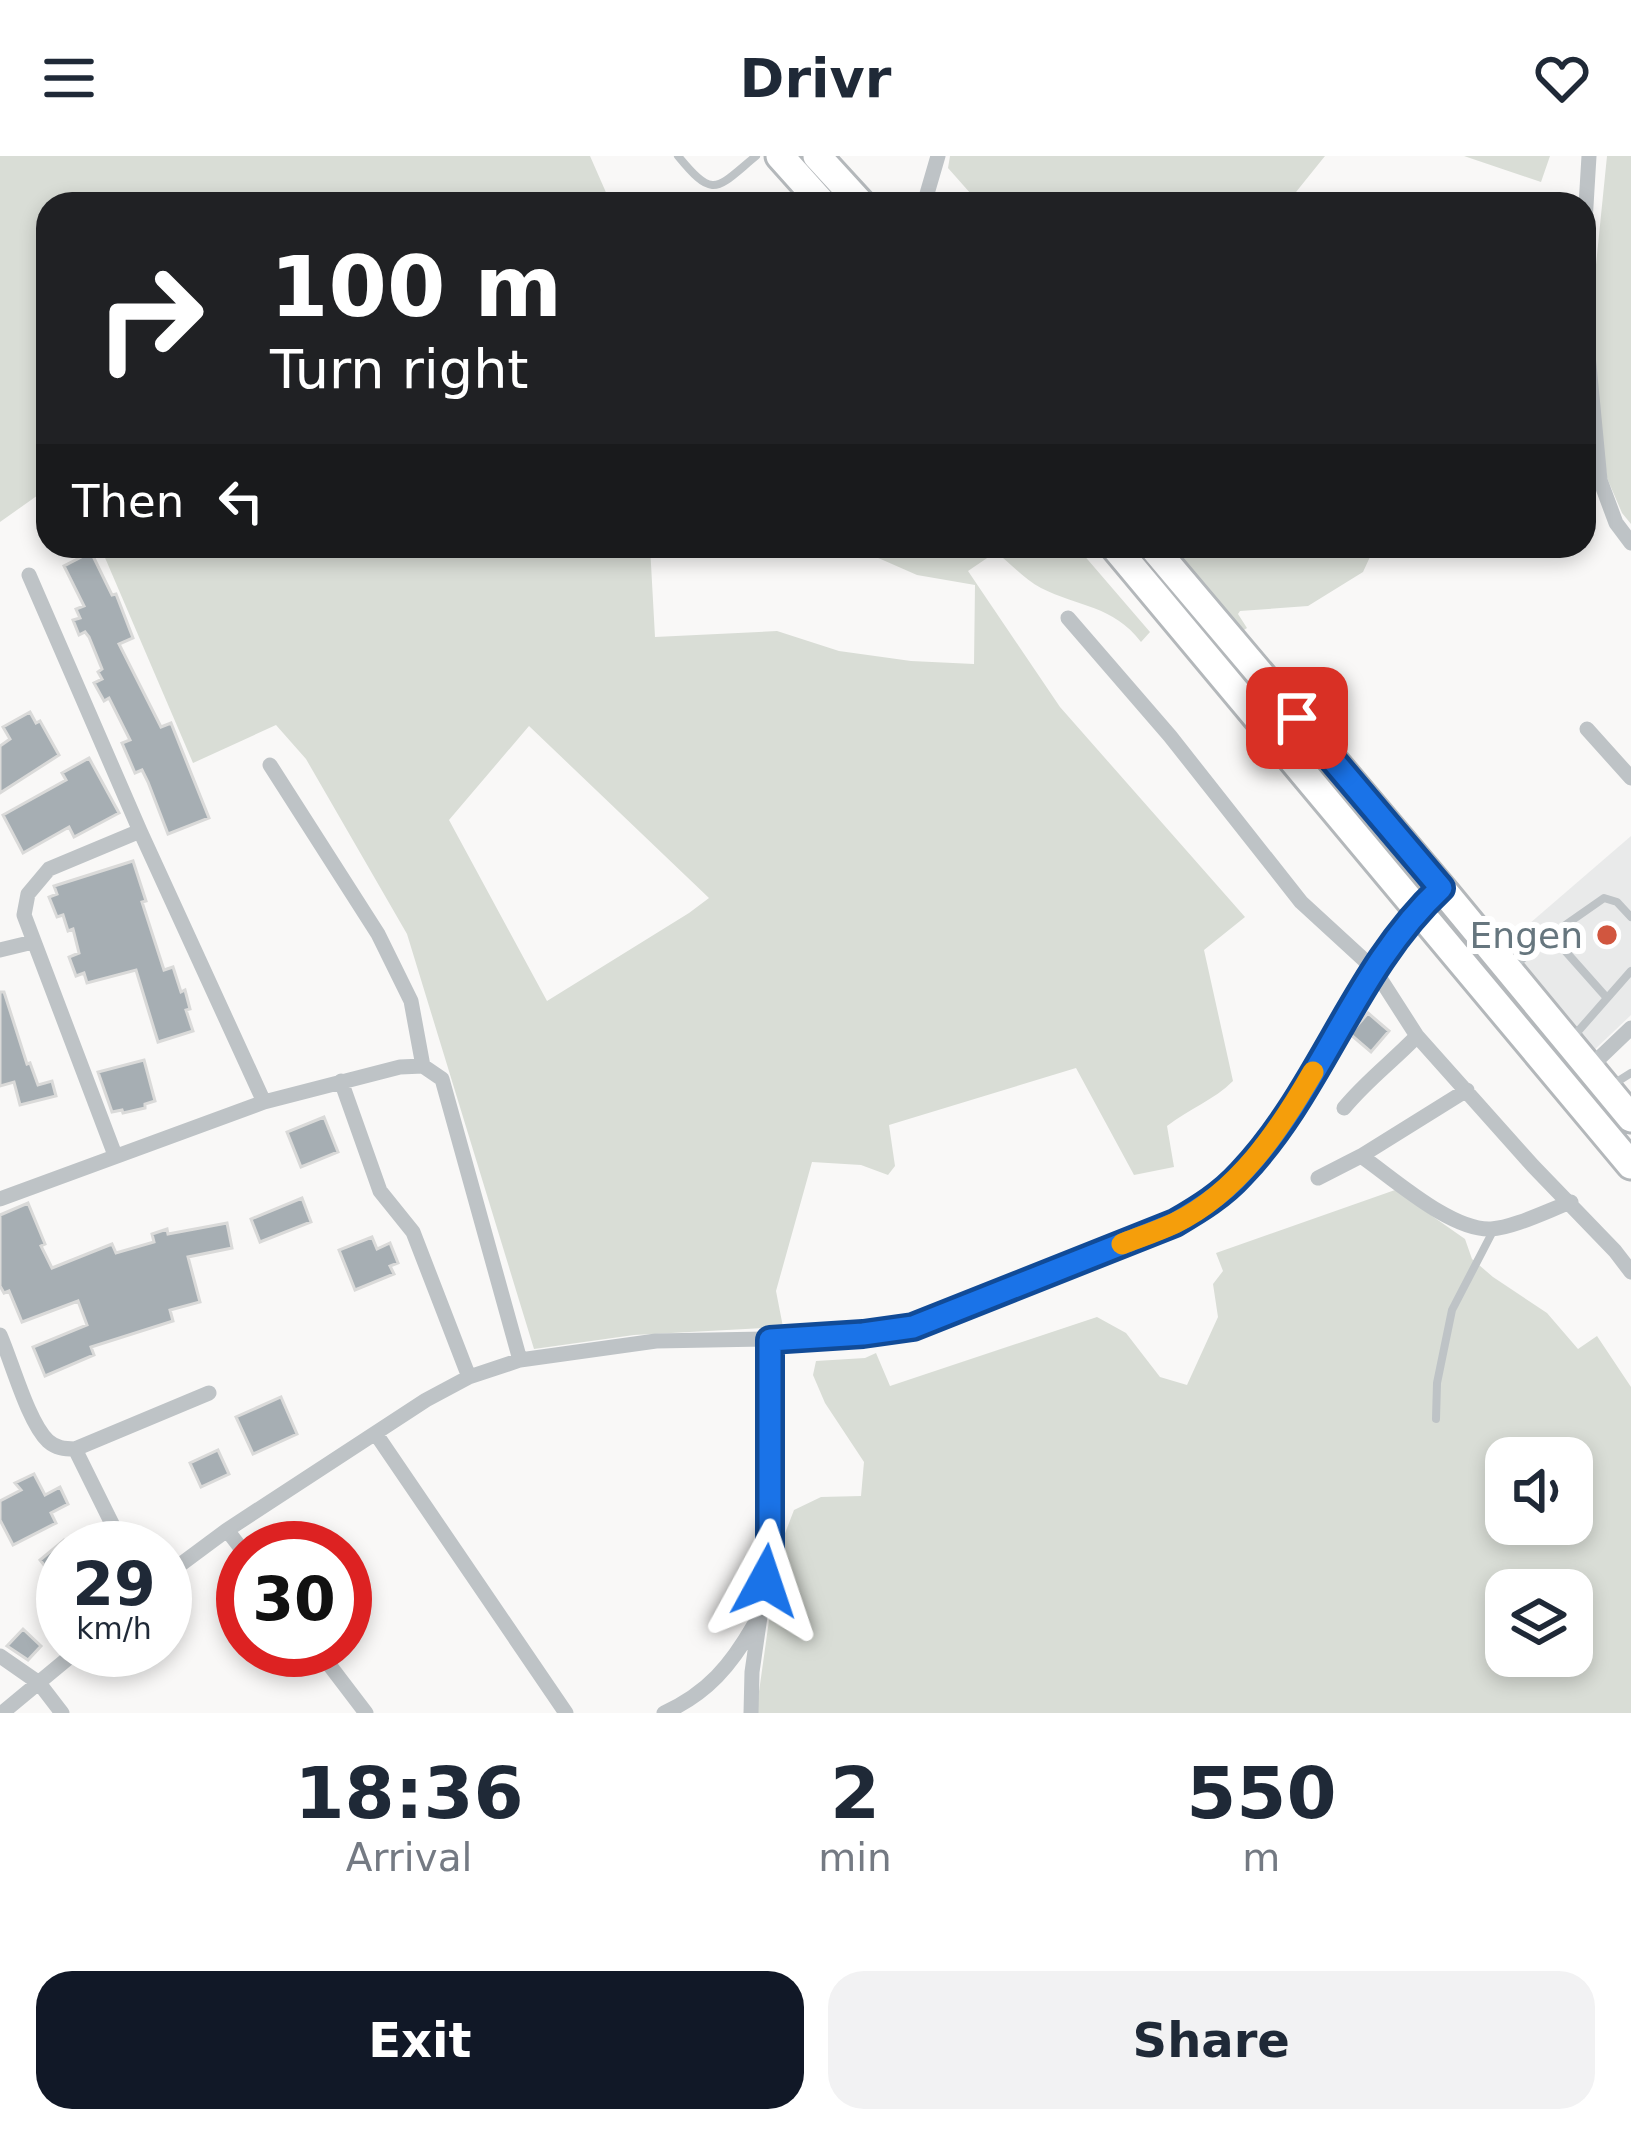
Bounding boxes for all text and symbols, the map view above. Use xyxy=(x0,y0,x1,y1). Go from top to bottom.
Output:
icon: menu xyxy=(36,45,102,111)
icon: heart xyxy=(1529,45,1595,111)
text: Drivr xyxy=(740,47,891,110)
text: 100 m xyxy=(270,238,562,336)
icon: right xyxy=(72,240,228,396)
text: Turn right xyxy=(270,338,529,401)
icon: left xyxy=(208,468,274,534)
text: Then xyxy=(72,475,184,528)
pin xyxy=(1246,667,1348,769)
icon: arrive xyxy=(1264,685,1330,751)
place label: Engen xyxy=(1470,915,1583,956)
marker: Engen xyxy=(1594,922,1620,948)
map controls xyxy=(1485,1437,1593,1677)
button: sound xyxy=(1485,1437,1593,1545)
position arrow xyxy=(702,1518,828,1644)
speed limit sign: 30 xyxy=(216,1521,372,1677)
text: 29 xyxy=(72,1549,156,1619)
button: layers xyxy=(1485,1569,1593,1677)
text: km/h xyxy=(76,1611,152,1646)
text: 18:36 xyxy=(294,1751,524,1835)
text: 2 xyxy=(830,1751,880,1835)
text: 550 xyxy=(1186,1751,1336,1835)
text: Arrival xyxy=(346,1835,472,1880)
text: min xyxy=(818,1835,892,1880)
text: m xyxy=(1242,1835,1280,1880)
button: Exit xyxy=(36,1971,804,2109)
button: Share xyxy=(828,1971,1595,2109)

